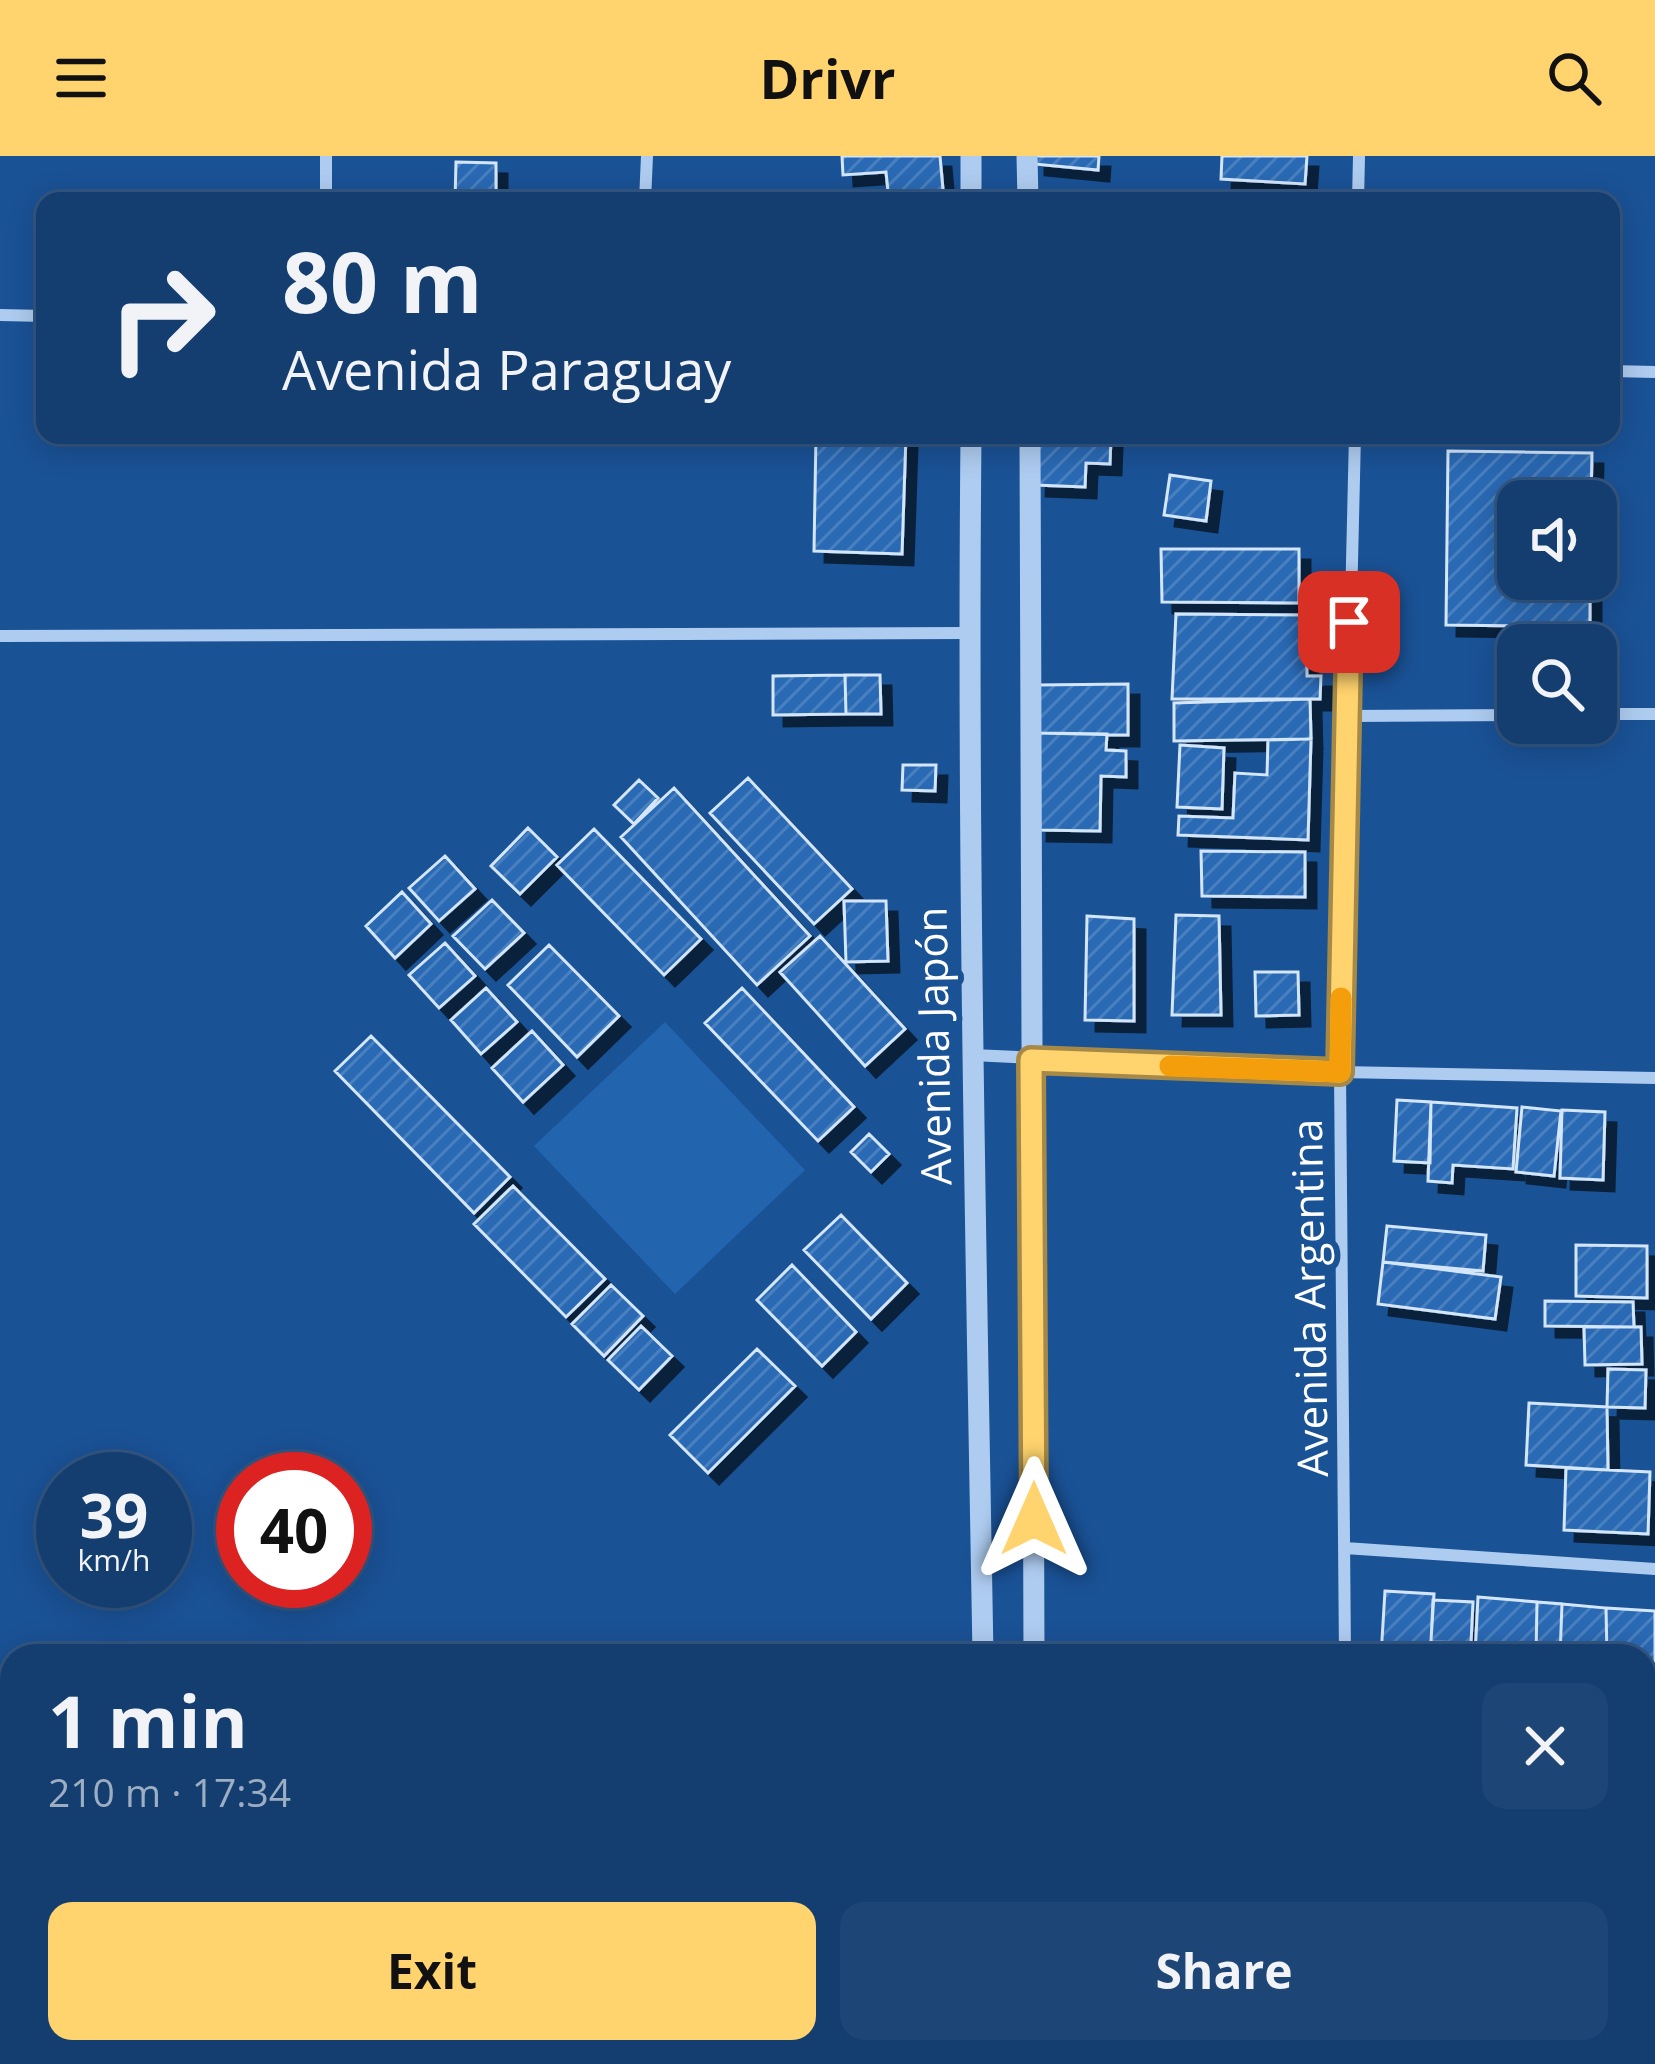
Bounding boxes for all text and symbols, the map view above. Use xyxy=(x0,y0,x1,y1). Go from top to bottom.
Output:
text: Drivr xyxy=(759,41,896,115)
icon: menu xyxy=(48,45,114,111)
icon: search xyxy=(1541,45,1607,111)
text: 80 m xyxy=(282,223,482,338)
icon: right xyxy=(84,240,240,396)
text: Avenida Paraguay xyxy=(282,332,731,406)
map controls xyxy=(1497,480,1617,744)
button: sound xyxy=(1497,480,1617,600)
pin xyxy=(1298,571,1400,673)
icon: arrive xyxy=(1316,589,1382,655)
button: search xyxy=(1497,624,1617,744)
street label: Avenida Japón xyxy=(902,906,963,1186)
street label: Avenida Argentina xyxy=(1277,1119,1340,1477)
speed limit sign: 40 xyxy=(216,1452,372,1608)
position arrow xyxy=(971,1456,1097,1582)
text: 39 xyxy=(80,1474,148,1556)
text: km/h xyxy=(78,1539,150,1580)
text: 1 min xyxy=(48,1671,248,1769)
button: close xyxy=(1482,1683,1608,1809)
text: 210 m · 17:34 xyxy=(48,1765,291,1818)
button: Exit xyxy=(48,1902,816,2040)
button: Share xyxy=(840,1902,1608,2040)

